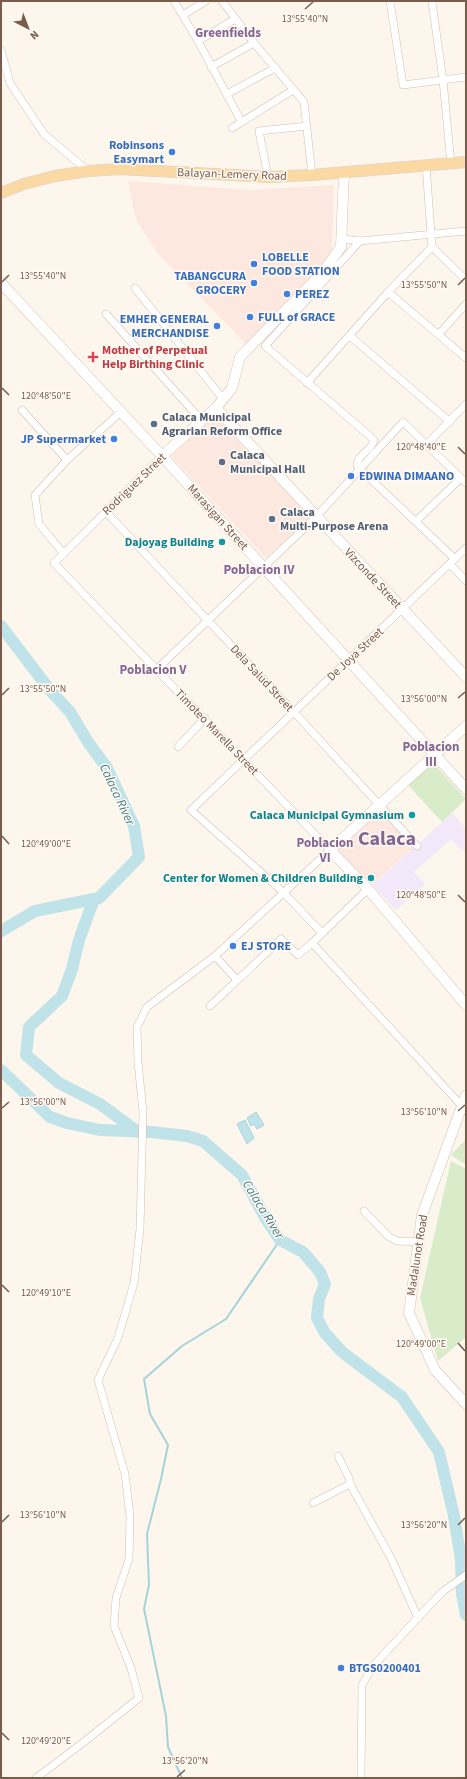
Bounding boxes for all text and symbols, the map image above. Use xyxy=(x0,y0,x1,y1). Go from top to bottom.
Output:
north arrow xyxy=(8,8,48,48)
text: 13°55'40"N xyxy=(282,12,328,26)
district label: Greenfields xyxy=(195,24,261,42)
text: N xyxy=(27,27,42,43)
place label: Robinsons Easymart xyxy=(109,137,164,168)
marker: Robinsons Easymart xyxy=(167,147,177,157)
street label: Balayan-Lemery Road xyxy=(177,164,287,185)
place label: LOBELLE FOOD STATION xyxy=(262,249,340,280)
marker: LOBELLE FOOD STATION xyxy=(249,259,259,269)
place label: TABANGCURA GROCERY xyxy=(174,268,247,299)
text: 13°55'40"N xyxy=(20,269,66,283)
marker: TABANGCURA GROCERY xyxy=(249,278,259,288)
text: 13°55'50"N xyxy=(401,278,447,292)
place label: PEREZ xyxy=(295,286,330,303)
marker: PEREZ xyxy=(282,289,292,299)
place label: FULL of GRACE xyxy=(258,309,335,326)
place label: EMHER GENERAL MERCHANDISE xyxy=(120,311,209,342)
marker: FULL of GRACE xyxy=(245,312,255,322)
marker: EMHER GENERAL MERCHANDISE xyxy=(212,321,222,331)
place label: Mother of Perpetual Help Birthing Clinic xyxy=(102,342,208,373)
marker: Mother of Perpetual Help Birthing Clinic xyxy=(87,351,99,363)
text: 120°48'50"E xyxy=(21,389,71,403)
place label: Calaca Municipal Agrarian Reform Office xyxy=(161,409,282,440)
marker: Calaca Municipal Agrarian Reform Office xyxy=(149,419,159,429)
place label: JP Supermarket xyxy=(21,431,106,448)
marker: JP Supermarket xyxy=(109,434,119,444)
text: 120°48'40"E xyxy=(396,440,446,454)
place label: Calaca Municipal Hall xyxy=(230,447,306,478)
street label: Rodriguez Street xyxy=(99,449,170,519)
marker: Calaca Municipal Hall xyxy=(217,457,227,467)
place label: EDWINA DIMAANO xyxy=(359,468,454,485)
marker: EDWINA DIMAANO xyxy=(346,471,356,481)
street label: Marasigan Street xyxy=(183,481,252,554)
place label: Calaca Multi-Purpose Arena xyxy=(280,504,388,535)
marker: Calaca Multi-Purpose Arena xyxy=(267,514,277,524)
place label: Dajoyag Building xyxy=(125,534,215,551)
marker: Dajoyag Building xyxy=(217,537,227,547)
street label: Vizconde Street xyxy=(340,544,405,612)
district label: Poblacion IV xyxy=(224,561,295,579)
street label: De Joya Street xyxy=(323,624,387,685)
street label: Dela Salud Street xyxy=(226,641,297,716)
district label: Poblacion V xyxy=(120,661,187,679)
text: 13°55'50"N xyxy=(20,682,66,696)
street label: Timoteo Marella Street xyxy=(171,686,262,779)
text: 13°56'00"N xyxy=(401,692,447,706)
district label: Poblacion III xyxy=(402,738,460,771)
water label: Calaca River xyxy=(95,761,139,829)
place label: Calaca Municipal Gymnasium xyxy=(250,807,404,824)
marker: Calaca Municipal Gymnasium xyxy=(407,810,417,820)
district label: Calaca xyxy=(358,825,416,853)
district label: Poblacion VI xyxy=(296,834,354,867)
text: 120°49'00"E xyxy=(21,837,71,851)
place label: Center for Women & Children Building xyxy=(163,870,364,887)
marker: Center for Women & Children Building xyxy=(366,873,376,883)
text: 120°48'50"E xyxy=(396,888,446,902)
place label: EJ STORE xyxy=(241,938,291,955)
marker: EJ STORE xyxy=(228,941,238,951)
text: 13°56'00"N xyxy=(20,1095,66,1109)
text: 13°56'10"N xyxy=(401,1105,447,1119)
water label: Calaca River xyxy=(238,1177,289,1243)
street label: Madalunot Road xyxy=(403,1213,432,1297)
text: 120°49'10"E xyxy=(21,1286,71,1300)
text: 120°49'00"E xyxy=(396,1337,446,1351)
text: 13°56'10"N xyxy=(20,1508,66,1522)
text: 13°56'20"N xyxy=(401,1518,447,1532)
place label: BTGS0200401 xyxy=(349,1660,421,1677)
marker: BTGS0200401 xyxy=(336,1663,346,1673)
text: 120°49'20"E xyxy=(21,1734,71,1748)
text: 13°56'20"N xyxy=(162,1754,208,1768)

